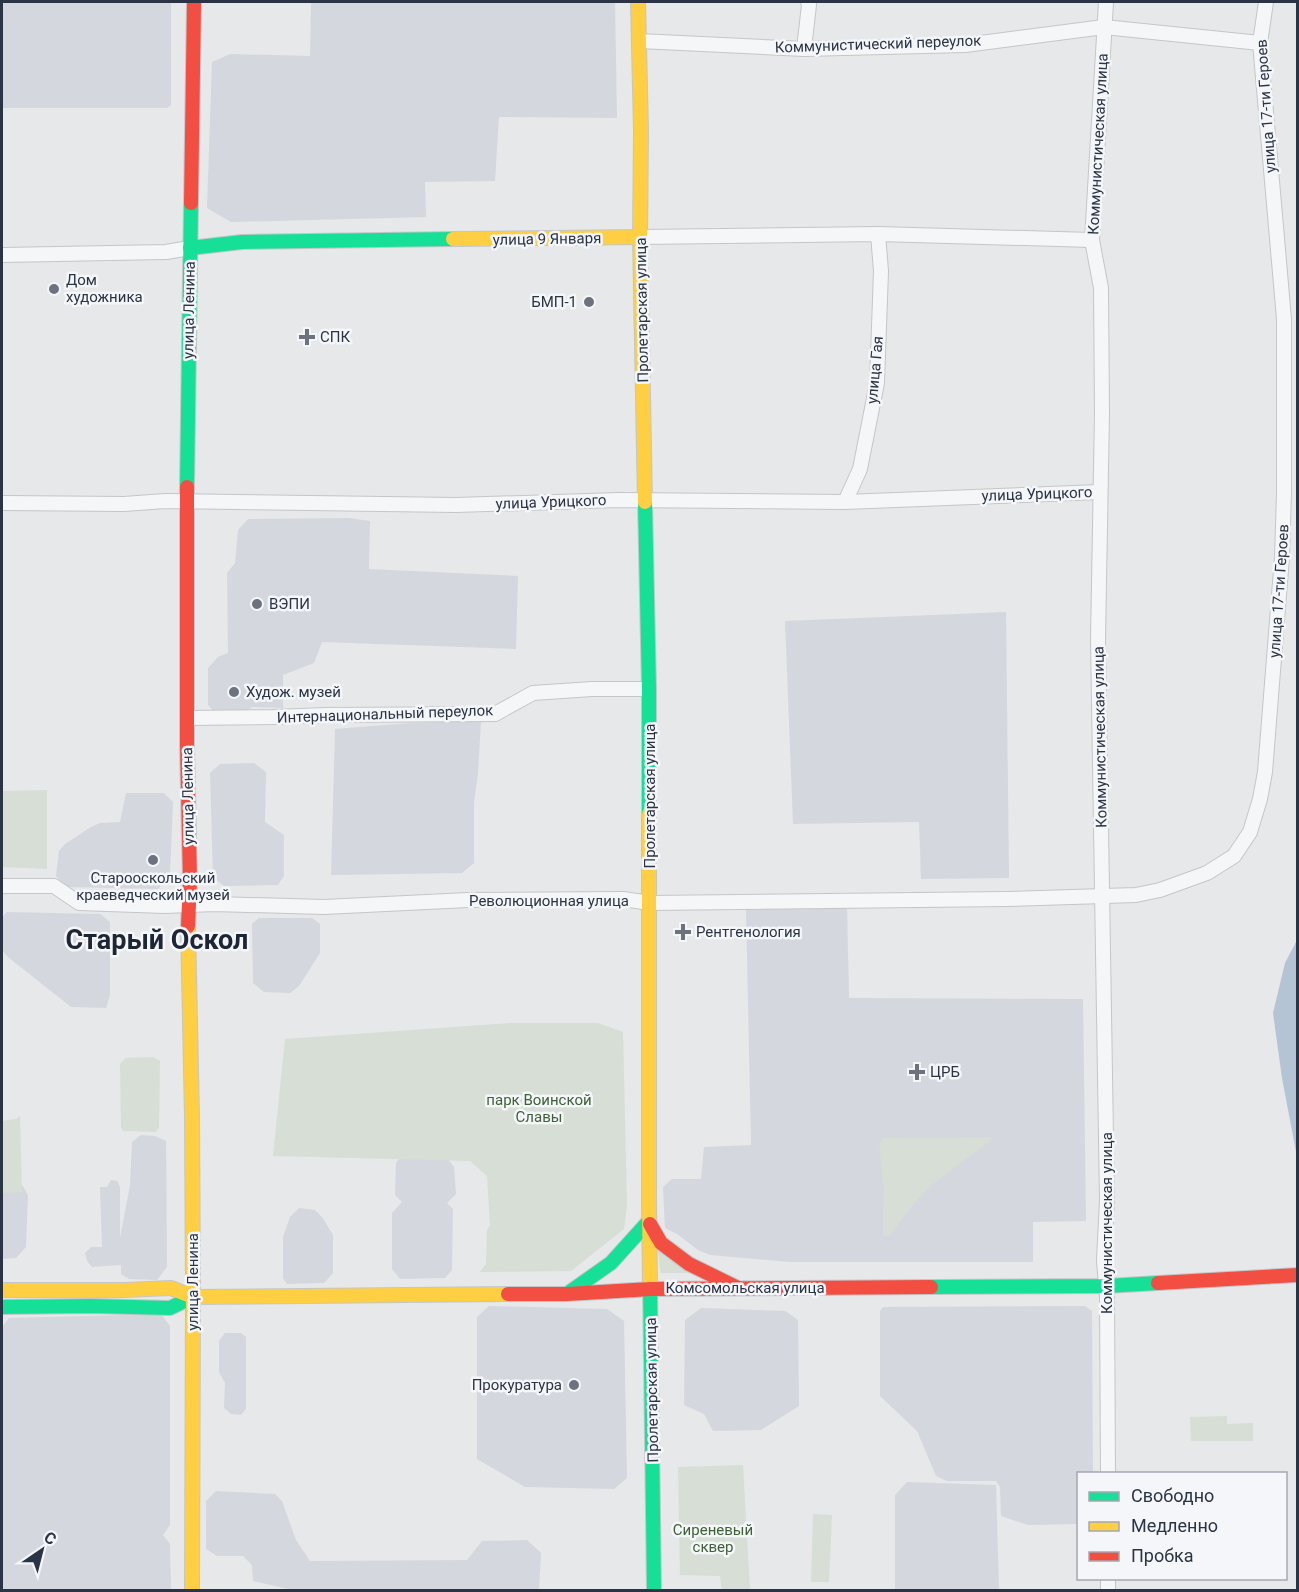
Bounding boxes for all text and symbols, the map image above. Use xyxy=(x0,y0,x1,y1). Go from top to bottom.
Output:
street label: Коммунистический переулок xyxy=(774,31,982,57)
street label: улица 17-ти Героев xyxy=(1252,39,1280,173)
street label: Коммунистическая улица xyxy=(1084,53,1112,235)
street label: улица 9 Января xyxy=(493,229,601,249)
street label: Пролетарская улица xyxy=(632,237,652,383)
street label: улица Ленина xyxy=(179,261,199,359)
place label: Дом художника xyxy=(66,271,143,306)
marker: Дом художника xyxy=(47,282,61,296)
place label: БМП-1 xyxy=(531,293,577,311)
marker: БМП-1 xyxy=(582,295,596,309)
marker: СПК xyxy=(298,328,316,346)
place label: СПК xyxy=(320,328,350,346)
street label: улица Гая xyxy=(863,335,887,405)
street label: улица Урицкого xyxy=(981,483,1093,505)
street label: улица Урицкого xyxy=(495,491,607,513)
street label: улица 17-ти Героев xyxy=(1265,524,1293,658)
place label: ВЭПИ xyxy=(269,595,310,613)
marker: ВЭПИ xyxy=(250,597,264,611)
street label: Коммунистическая улица xyxy=(1089,646,1111,828)
place label: Худож. музей xyxy=(246,683,341,701)
marker: Худож. музей xyxy=(227,685,241,699)
street label: Интернациональный переулок xyxy=(276,701,494,727)
street label: Пролетарская улица xyxy=(641,723,659,869)
street label: улица Ленина xyxy=(178,747,198,845)
marker: Старооскольский краеведческий музей xyxy=(146,853,160,867)
place label: Старооскольский краеведческий музей xyxy=(76,869,230,904)
street label: Революционная улица xyxy=(469,892,629,910)
marker: Рентгенология xyxy=(674,923,692,941)
place label: Рентгенология xyxy=(696,923,801,941)
district label: Старый Оскол xyxy=(66,924,248,956)
marker: ЦРБ xyxy=(908,1063,926,1081)
place label: ЦРБ xyxy=(930,1063,960,1081)
park label: парк Воинской Славы xyxy=(486,1091,592,1126)
street label: Коммунистическая улица xyxy=(1098,1132,1116,1314)
street label: улица Ленина xyxy=(184,1233,202,1331)
street label: Комсомольская улица xyxy=(665,1279,825,1297)
street label: Пролетарская улица xyxy=(642,1317,662,1463)
place label: Прокуратура xyxy=(472,1376,562,1394)
marker: Прокуратура xyxy=(567,1378,581,1392)
legend xyxy=(1077,1472,1287,1580)
text: Свободно xyxy=(1131,1485,1214,1506)
text: Медленно xyxy=(1131,1515,1218,1536)
north arrow xyxy=(12,1520,72,1580)
park label: Сиреневый сквер xyxy=(673,1521,753,1556)
text: С xyxy=(41,1527,60,1549)
text: Пробка xyxy=(1131,1545,1194,1566)

